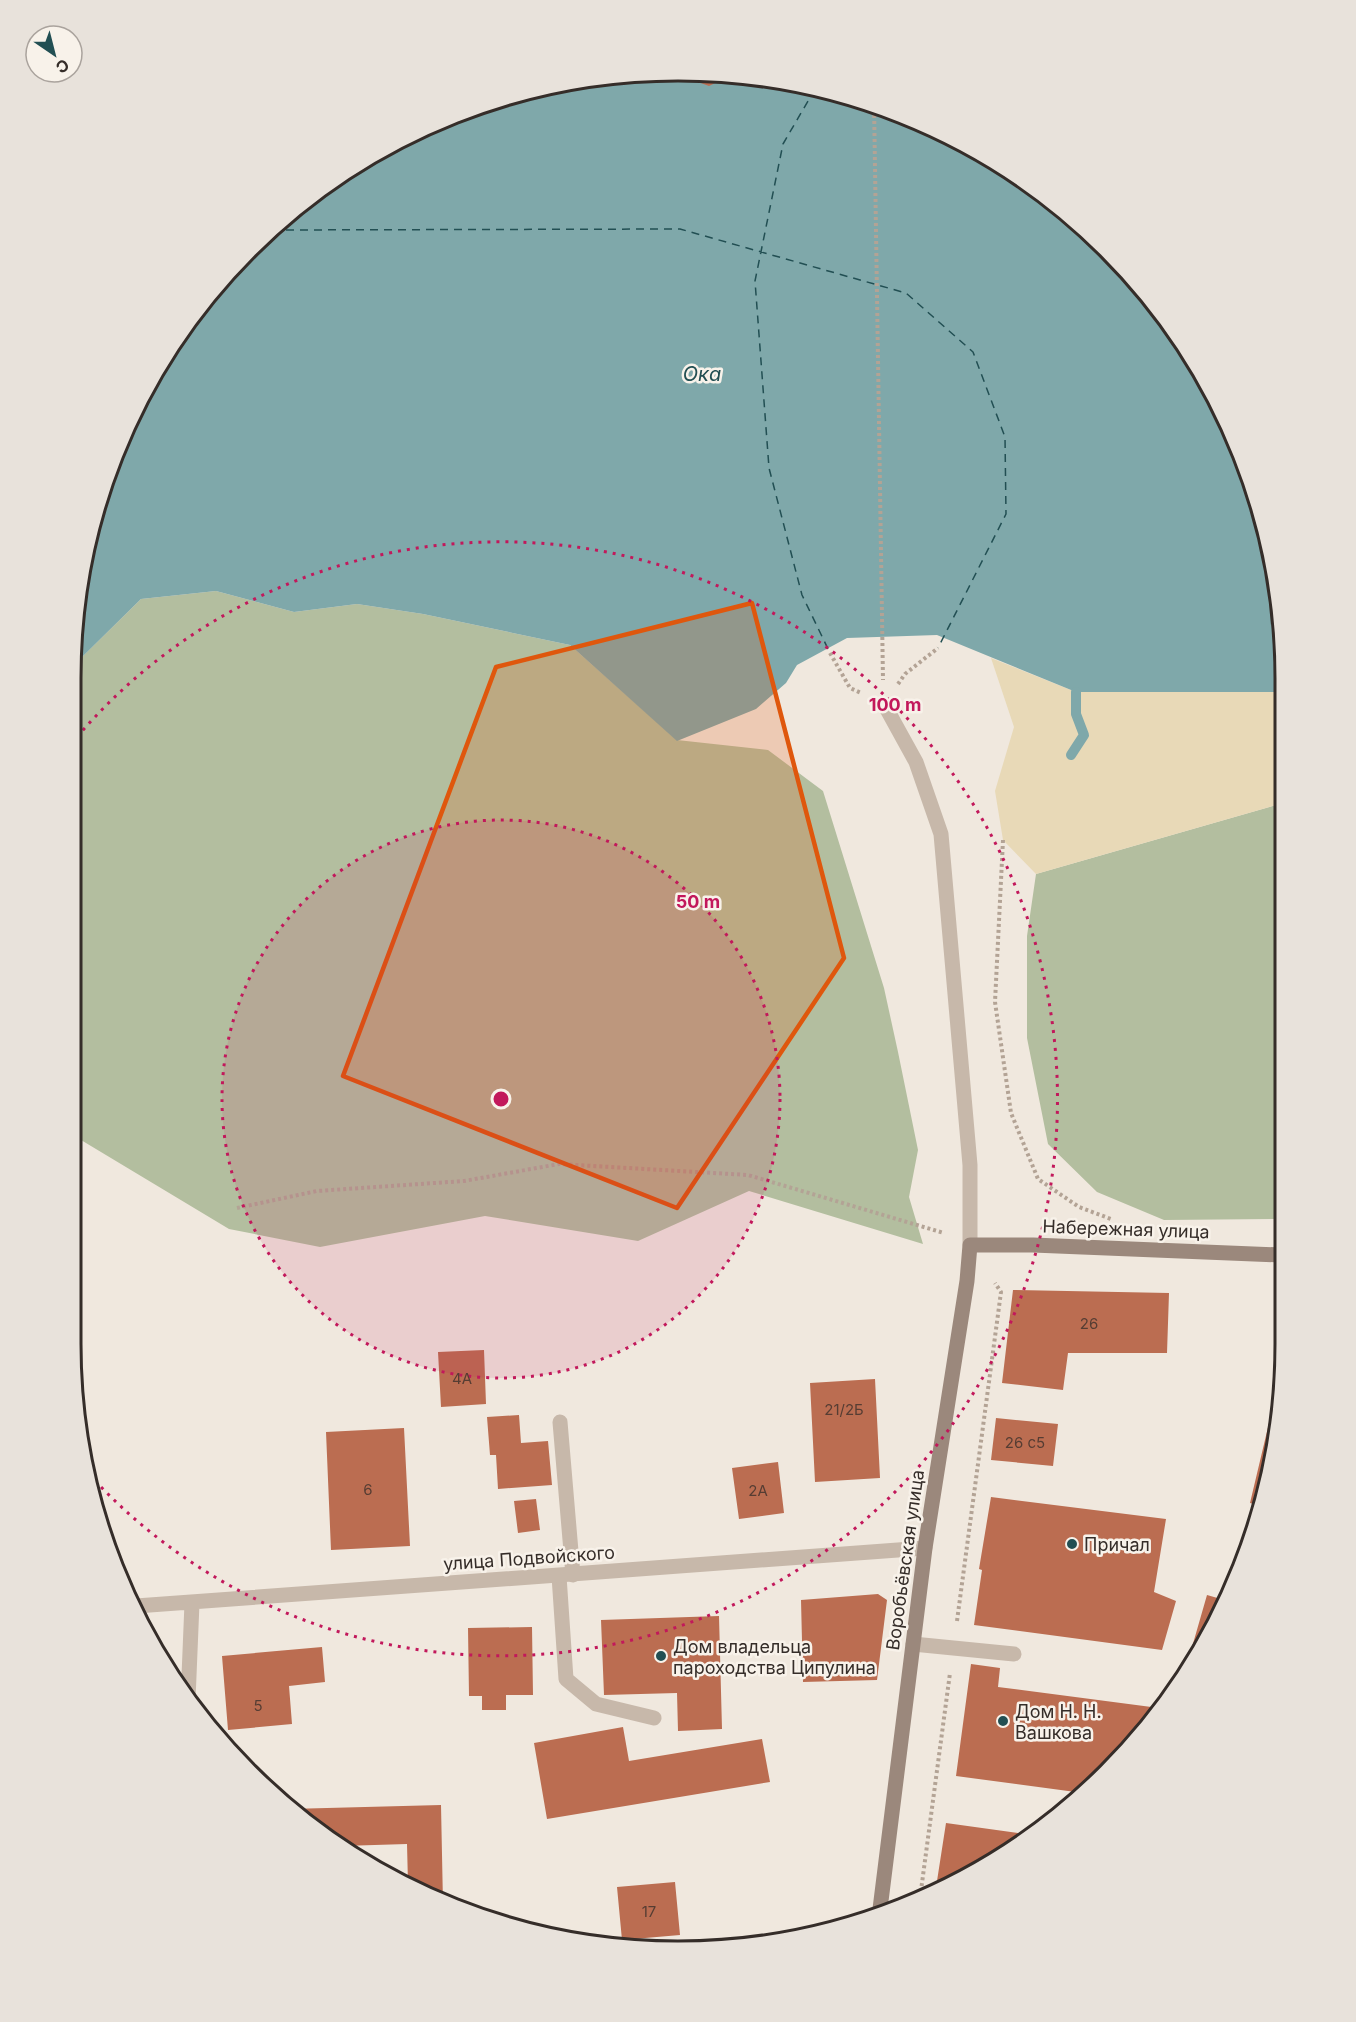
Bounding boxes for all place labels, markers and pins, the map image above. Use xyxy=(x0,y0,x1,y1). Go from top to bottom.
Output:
centre of rings xyxy=(491,1089,511,1109)
place label: Причал xyxy=(1084,1534,1150,1555)
marker: Причал xyxy=(1065,1537,1079,1551)
place label: Дом владельца пароходства Ципулина xyxy=(673,1636,876,1678)
marker: Дом владельца пароходства Ципулина xyxy=(654,1649,668,1663)
place label: Дом Н. Н. Вашкова xyxy=(1015,1701,1102,1743)
marker: Дом Н. Н. Вашкова xyxy=(996,1714,1010,1728)

